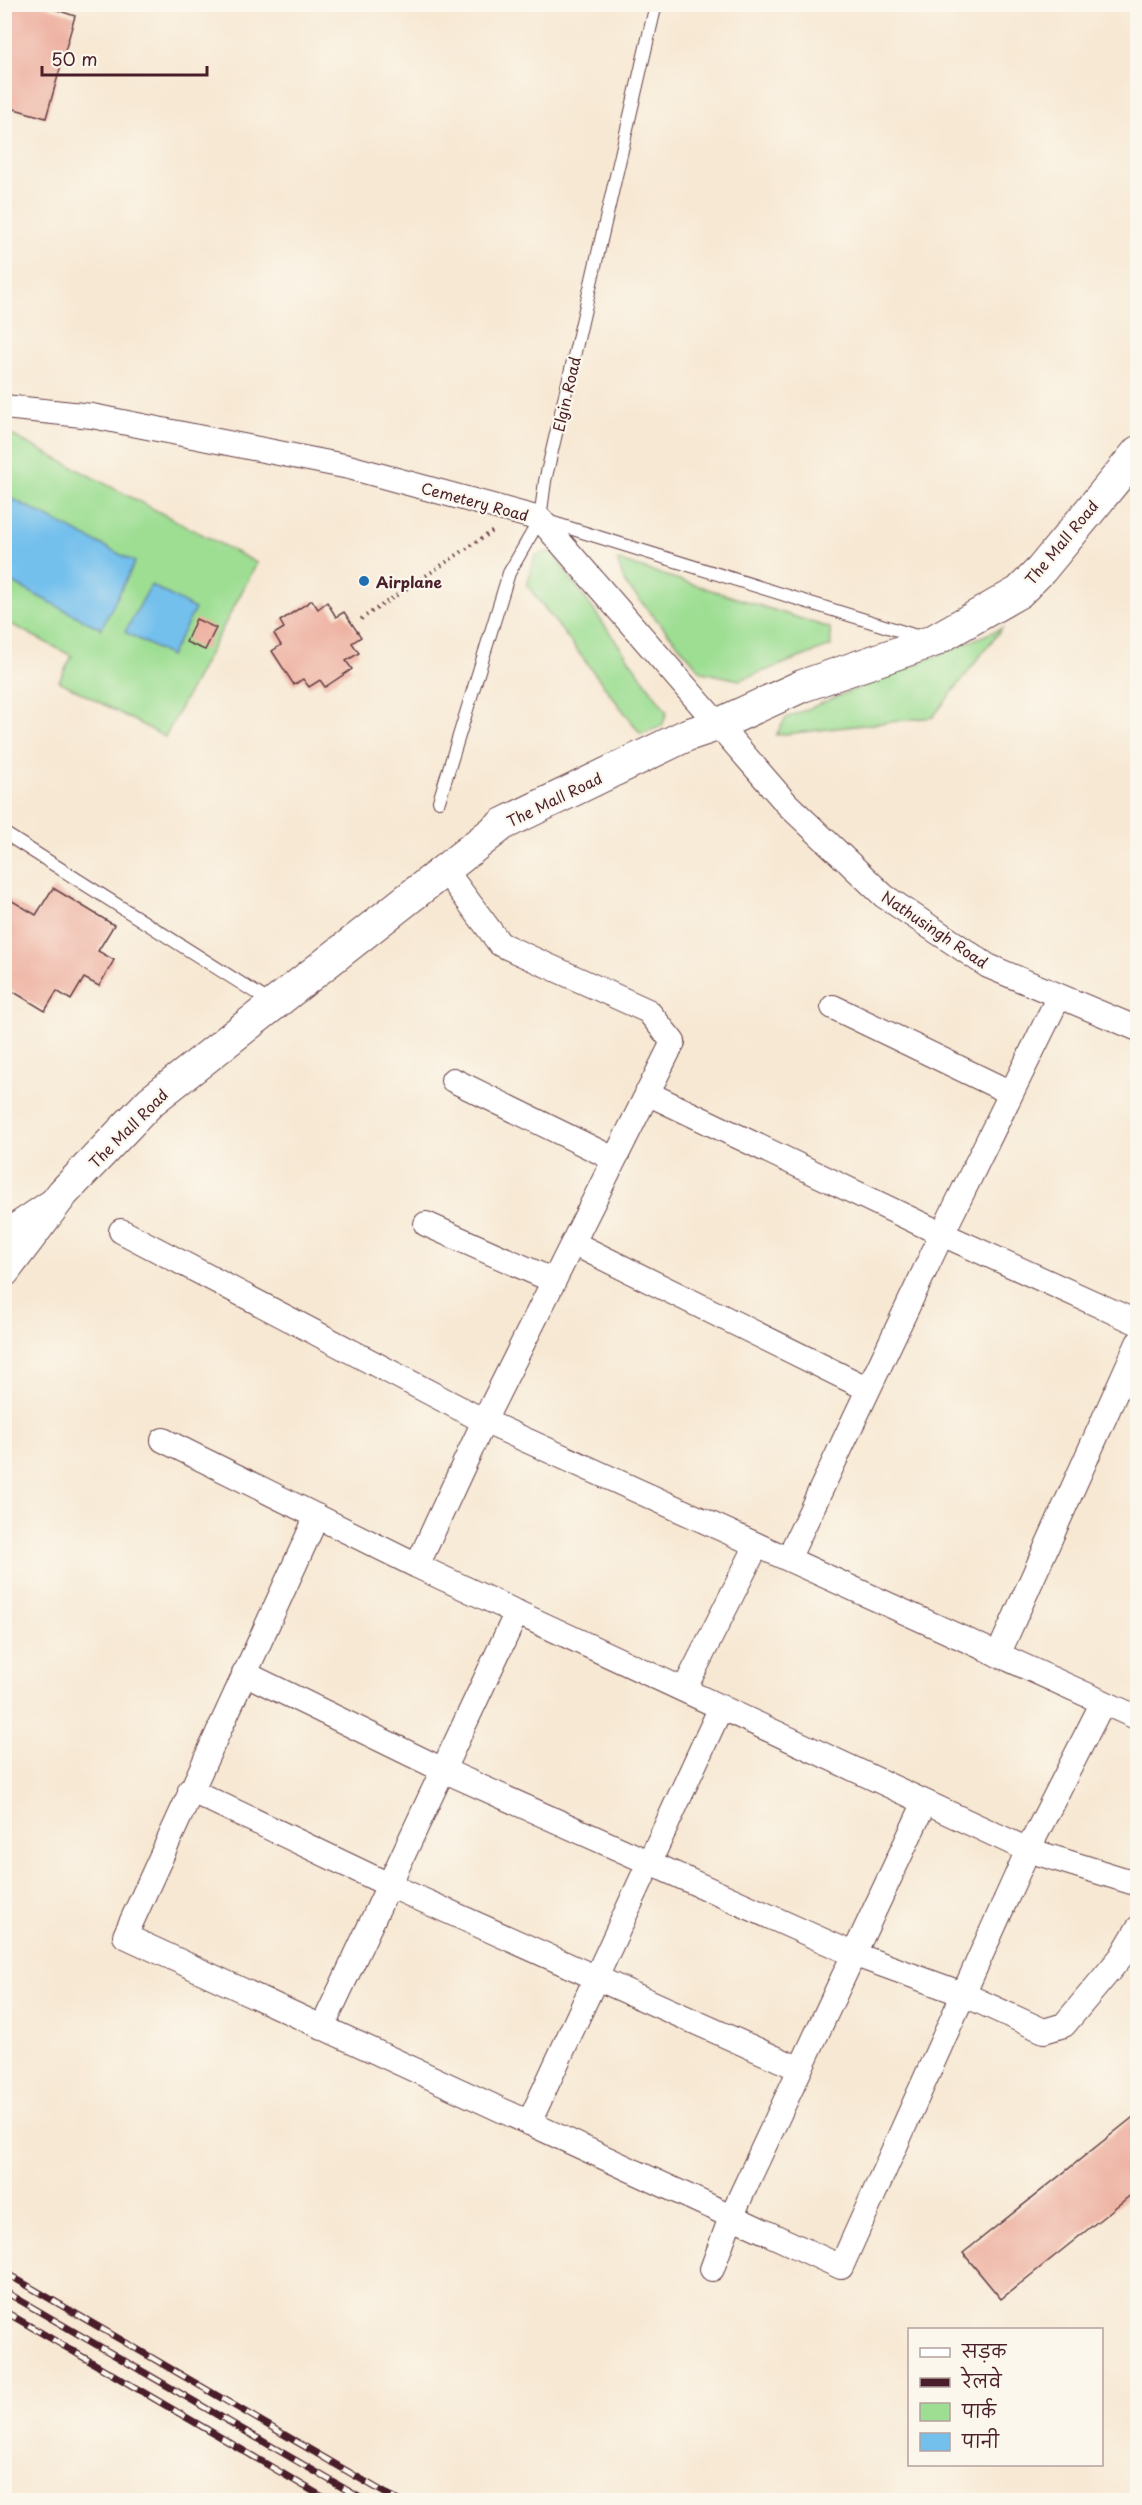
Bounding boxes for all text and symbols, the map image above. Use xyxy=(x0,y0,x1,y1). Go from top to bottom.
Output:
scale bar xyxy=(42,39,207,77)
text: 50 m xyxy=(51,45,98,72)
street label: Elgin Road xyxy=(546,354,586,434)
street label: Cemetery Road xyxy=(419,476,531,526)
street label: The Mall Road xyxy=(1019,495,1103,589)
place label: Airplane xyxy=(376,570,443,593)
marker: Airplane xyxy=(357,574,371,588)
street label: The Mall Road xyxy=(502,766,606,832)
street label: Nathusingh Road xyxy=(877,885,993,973)
street label: The Mall Road xyxy=(83,1083,173,1173)
legend xyxy=(908,2328,1103,2466)
text: सड़क xyxy=(961,2337,1007,2364)
text: रेलवे xyxy=(960,2366,1003,2394)
text: पार्क xyxy=(961,2397,997,2424)
text: पानी xyxy=(961,2427,1000,2454)

